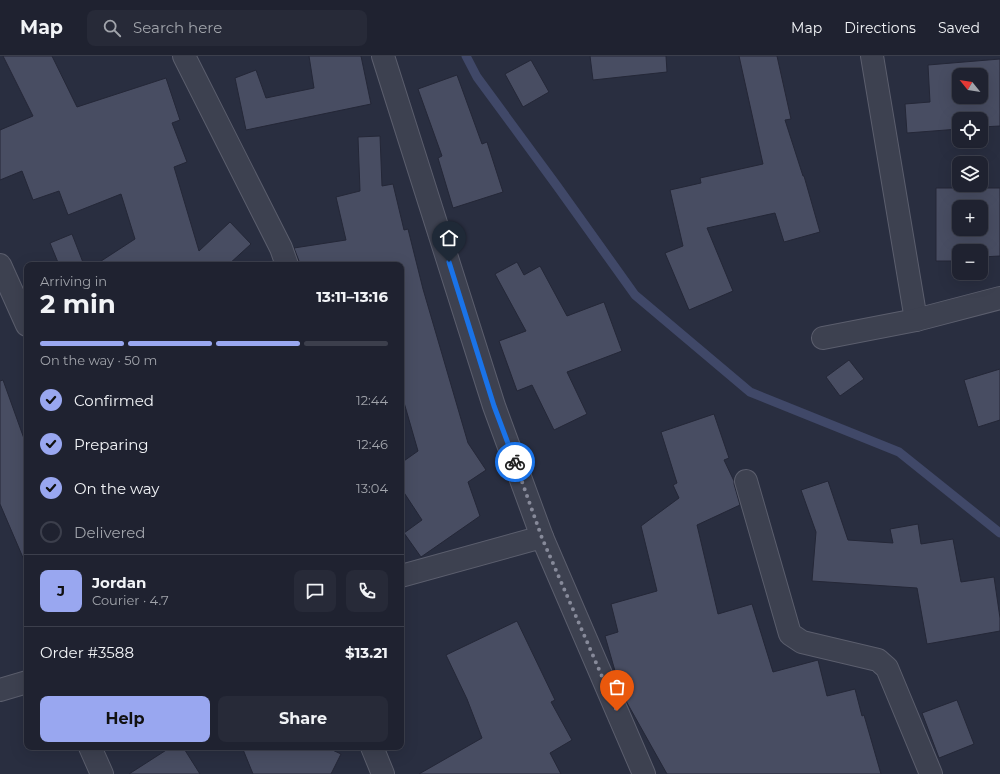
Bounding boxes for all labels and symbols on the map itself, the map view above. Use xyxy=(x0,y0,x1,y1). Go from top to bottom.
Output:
north arrow xyxy=(952,68,988,104)
pin xyxy=(432,221,466,262)
courier xyxy=(495,442,535,482)
pin xyxy=(600,670,634,711)

